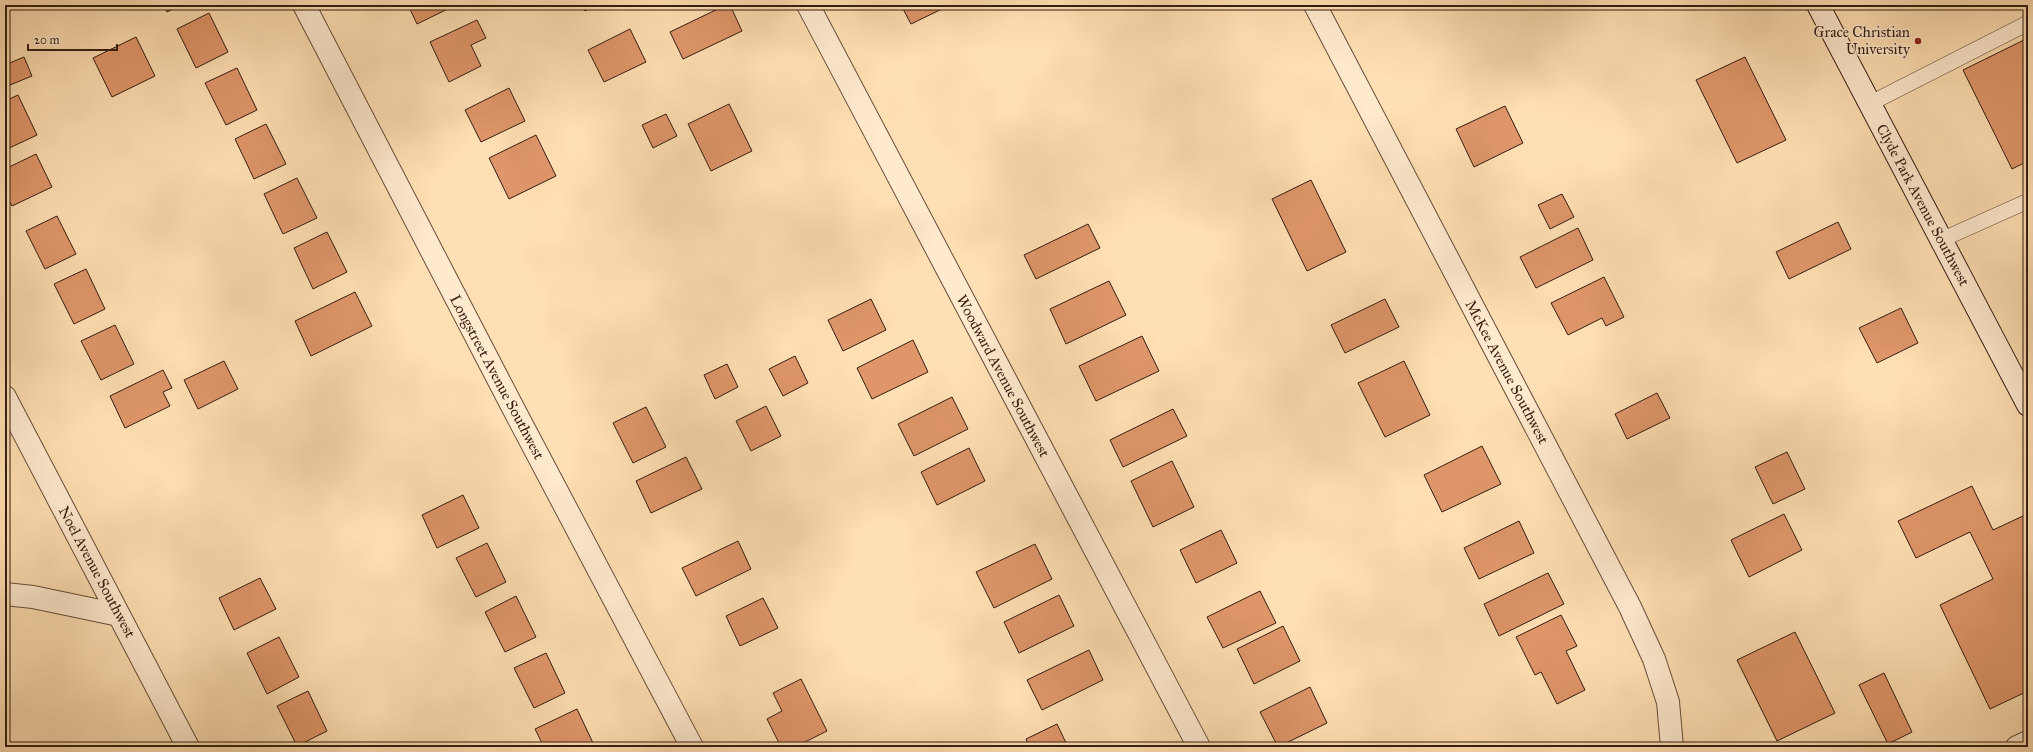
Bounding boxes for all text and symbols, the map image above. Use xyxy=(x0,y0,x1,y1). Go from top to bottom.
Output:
place label: Grace Christian University xyxy=(1814,23,1911,58)
scale bar xyxy=(28,26,117,52)
text: 20 m xyxy=(34,33,60,47)
marker: Grace Christian University xyxy=(1913,36,1923,46)
street label: Clyde Park Avenue Southwest xyxy=(1873,121,1974,290)
street label: Longstreet Avenue Southwest xyxy=(446,292,548,463)
street label: Woodward Avenue Southwest xyxy=(952,292,1054,461)
street label: McKee Avenue Southwest xyxy=(1461,297,1553,448)
street label: Noel Avenue Southwest xyxy=(55,503,140,641)

